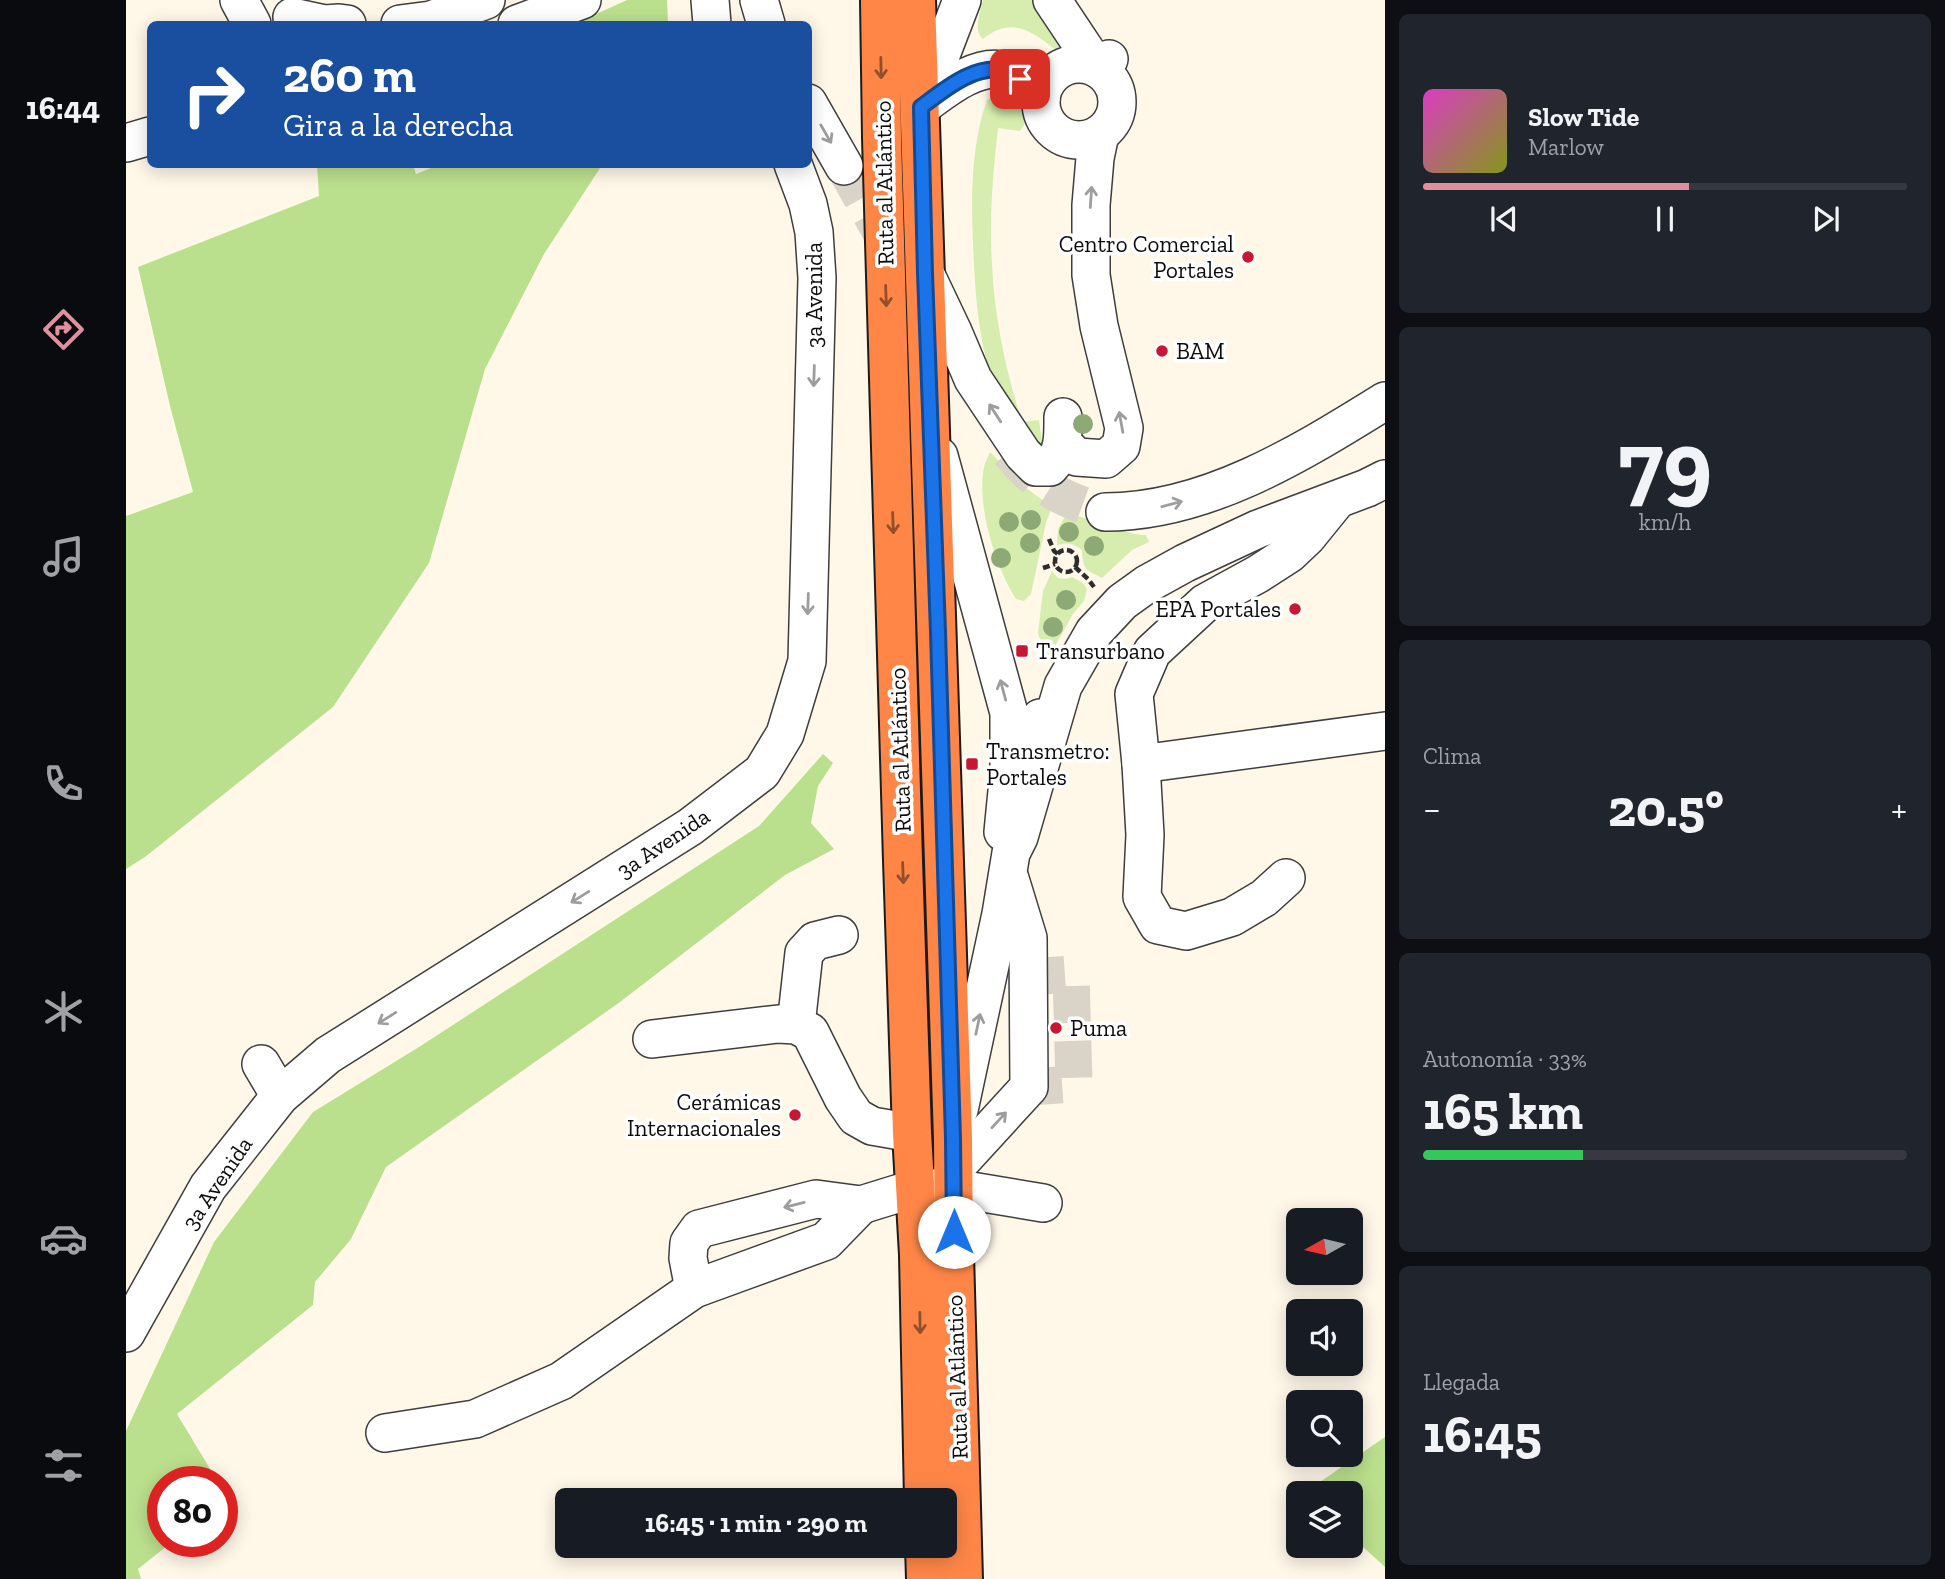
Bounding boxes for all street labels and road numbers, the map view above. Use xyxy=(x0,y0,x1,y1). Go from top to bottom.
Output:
street label: Ruta al Atlántico xyxy=(869,100,899,266)
street label: 3a Avenida xyxy=(800,242,828,348)
street label: Ruta al Atlántico xyxy=(883,667,917,833)
street label: 3a Avenida xyxy=(611,802,715,884)
street label: 3a Avenida xyxy=(176,1131,258,1235)
street label: Ruta al Atlántico xyxy=(940,1294,974,1460)

